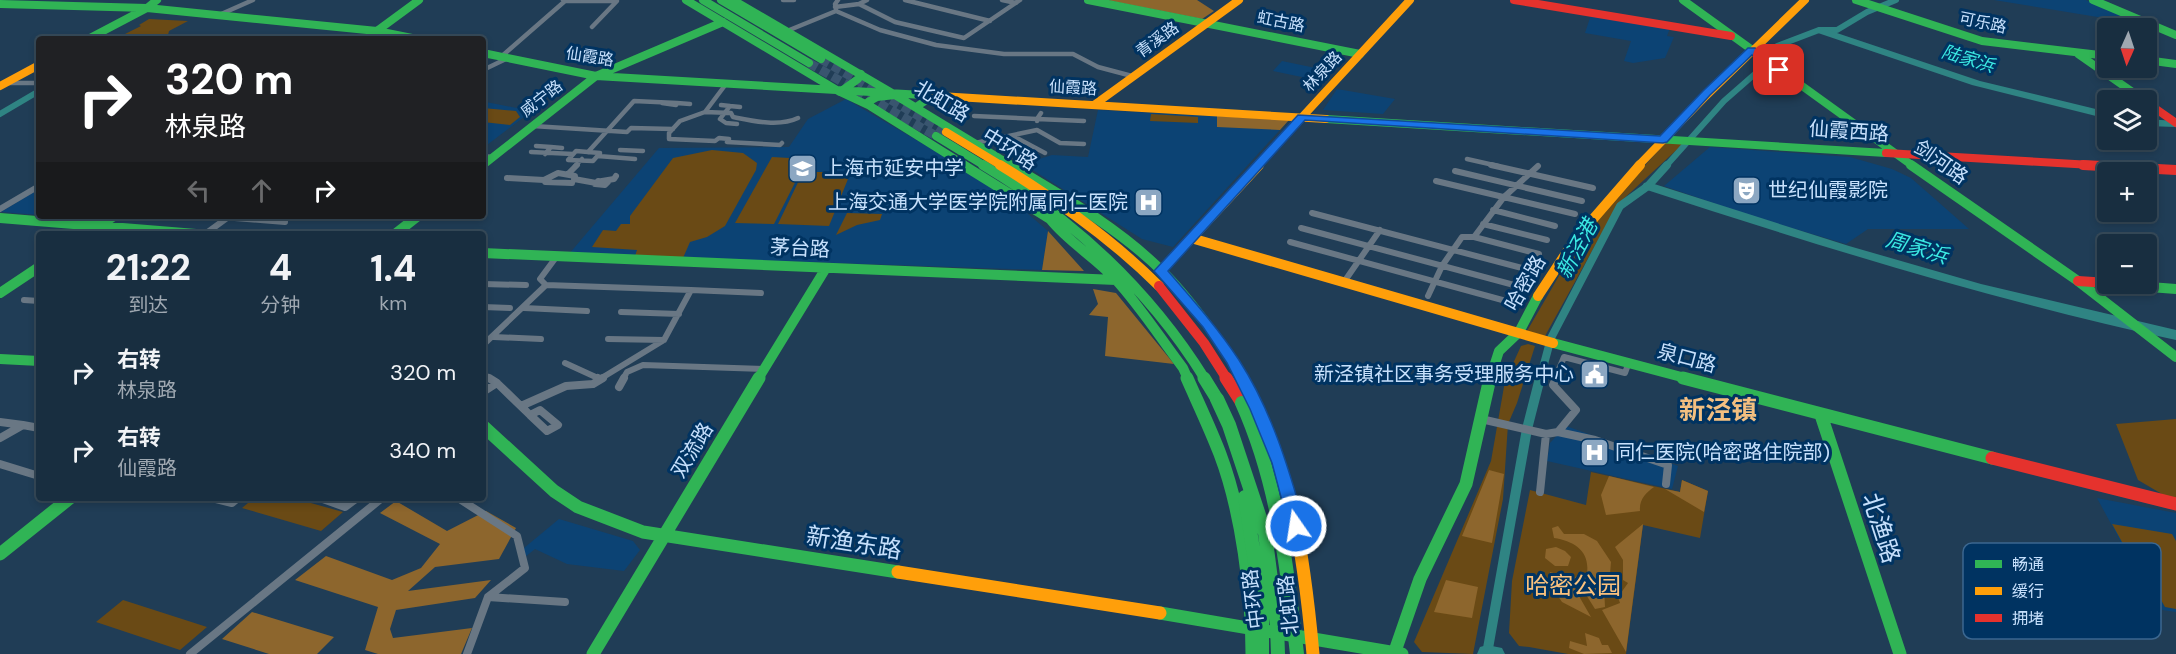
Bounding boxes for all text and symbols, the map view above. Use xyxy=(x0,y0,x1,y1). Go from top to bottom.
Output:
street label: 虹古路 xyxy=(1255,7,1306,36)
street label: 可乐路 xyxy=(1957,7,2009,38)
street label: 青溪路 xyxy=(1132,17,1183,62)
north arrow xyxy=(2097,18,2157,78)
map controls xyxy=(2097,18,2157,294)
water label: 陆家浜 xyxy=(1939,40,1999,79)
street label: 仙霞路 xyxy=(565,42,615,71)
pin xyxy=(1753,44,1804,95)
street label: 林泉路 xyxy=(1298,47,1346,96)
text: 320 m xyxy=(165,52,293,107)
icon: arrive xyxy=(1762,53,1795,86)
icon: right xyxy=(66,60,144,138)
street label: 北虹路 xyxy=(910,74,974,128)
street label: 威宁路 xyxy=(516,75,567,121)
street label: 仙霞路 xyxy=(1048,76,1097,99)
button: layers xyxy=(2097,90,2157,150)
text: 林泉路 xyxy=(165,109,246,144)
street label: 仙霞西路 xyxy=(1808,115,1890,147)
street label: 中环路 xyxy=(978,122,1042,176)
street label: 剑河路 xyxy=(1909,134,1973,190)
school or university icon: 上海市延安中学 xyxy=(787,152,819,184)
place label: 上海市延安中学 xyxy=(824,155,964,181)
button: + xyxy=(2097,162,2157,222)
icon: left xyxy=(182,174,215,207)
icon: ahead xyxy=(245,174,278,207)
icon: right xyxy=(308,174,341,207)
theatre icon: 世纪仙霞影院 xyxy=(1731,174,1763,206)
place label: 世纪仙霞影院 xyxy=(1768,177,1888,203)
hospital icon: 上海交通大学医学院附属同仁医院 xyxy=(1133,186,1165,218)
place label: 上海交通大学医学院附属同仁医院 xyxy=(828,189,1128,215)
water label: 新泾港 xyxy=(1550,212,1606,283)
water label: 周家浜 xyxy=(1883,225,1953,271)
street label: 茅台路 xyxy=(769,233,831,263)
button: − xyxy=(2097,234,2157,294)
text: 21:22 xyxy=(106,244,191,291)
text: 4 xyxy=(269,244,292,291)
text: 1.4 xyxy=(370,245,416,292)
street label: 哈密路 xyxy=(1499,251,1551,315)
text: km xyxy=(379,290,407,316)
text: 到达 xyxy=(128,292,168,318)
text: 分钟 xyxy=(260,292,300,318)
street label: 泉口路 xyxy=(1655,338,1719,378)
text: 右转 xyxy=(117,345,161,374)
icon: right xyxy=(66,356,99,389)
text: 320 m xyxy=(390,358,456,387)
public building icon: 新泾镇社区事务受理服务中心 xyxy=(1579,358,1611,390)
place label: 新泾镇社区事务受理服务中心 xyxy=(1314,361,1574,387)
text: 林泉路 xyxy=(117,377,177,403)
district label: 新泾镇 xyxy=(1679,393,1757,427)
street label: 双流路 xyxy=(665,418,719,482)
text: 右转 xyxy=(117,423,161,452)
icon: right xyxy=(66,434,99,467)
text: 340 m xyxy=(389,436,456,465)
hospital icon: 同仁医院(哈密路住院部) xyxy=(1578,436,1610,468)
place label: 同仁医院(哈密路住院部) xyxy=(1615,439,1830,465)
text: 仙霞路 xyxy=(117,455,177,481)
street label: 北渔路 xyxy=(1856,489,1907,567)
position arrow xyxy=(1264,494,1328,558)
street label: 新渔东路 xyxy=(804,520,904,565)
legend xyxy=(1963,543,2161,639)
text: 畅通 xyxy=(2012,554,2044,575)
street label: 中环路 xyxy=(1236,568,1270,630)
park label: 哈密公园 xyxy=(1525,570,1621,601)
street label: 北虹路 xyxy=(1272,574,1304,636)
text: 缓行 xyxy=(2012,581,2044,602)
text: 拥堵 xyxy=(2012,608,2044,629)

